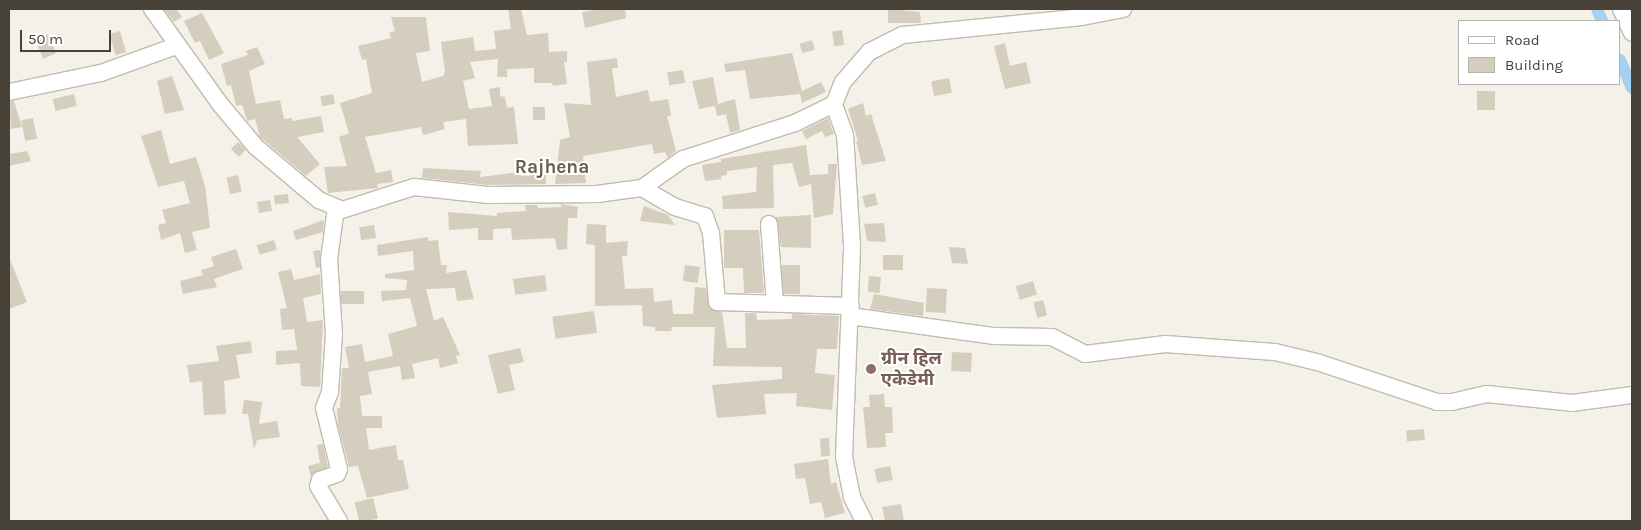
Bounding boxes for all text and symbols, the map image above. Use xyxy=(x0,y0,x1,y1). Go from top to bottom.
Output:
scale bar xyxy=(22,20,114,52)
legend xyxy=(1458,20,1621,85)
text: 50 m xyxy=(28,30,63,48)
text: Road xyxy=(1505,31,1540,49)
text: Building xyxy=(1505,56,1563,74)
district label: Rajhena xyxy=(515,157,589,179)
place label: ग्रीन हिल एकेडेमी xyxy=(881,348,942,390)
marker: ग्रीन हिल एकेडेमी xyxy=(865,363,877,375)

